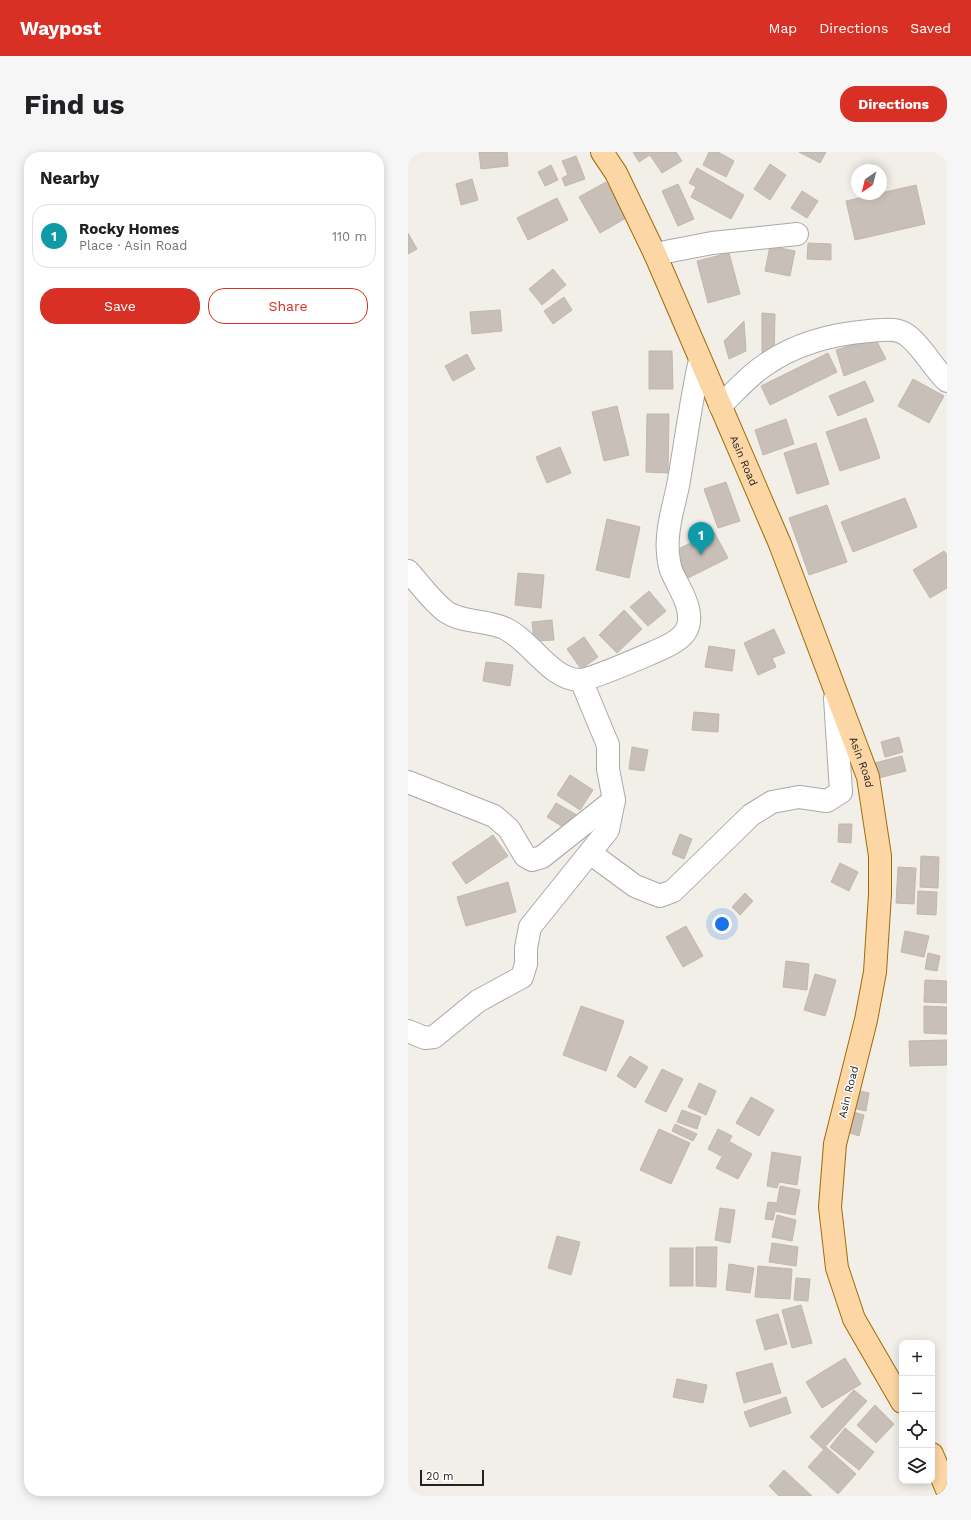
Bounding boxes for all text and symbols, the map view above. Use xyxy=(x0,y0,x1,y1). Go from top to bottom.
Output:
text: Waypost xyxy=(20,17,101,40)
text: Map xyxy=(769,20,797,36)
text: Directions xyxy=(819,20,888,36)
text: Saved xyxy=(910,20,951,36)
button: Directions xyxy=(840,86,947,122)
text: Find us xyxy=(24,88,124,121)
north arrow xyxy=(851,164,887,200)
text: Nearby xyxy=(40,168,99,188)
text: Rocky Homes xyxy=(79,220,179,238)
text: 1 xyxy=(51,229,57,244)
text: 110 m xyxy=(332,229,367,244)
text: Place · Asin Road xyxy=(79,238,187,253)
button: Save xyxy=(40,288,200,324)
button: Share xyxy=(208,288,368,324)
street label: Asin Road xyxy=(727,434,760,488)
pin: 1 xyxy=(688,522,714,555)
street label: Asin Road xyxy=(846,735,876,789)
your location xyxy=(712,914,732,934)
street label: Asin Road xyxy=(836,1065,861,1120)
map controls xyxy=(899,1340,935,1484)
button: + xyxy=(899,1340,935,1376)
button: − xyxy=(899,1376,935,1412)
button: locate xyxy=(899,1412,935,1448)
button: layers xyxy=(899,1448,935,1484)
scale bar xyxy=(420,1468,484,1487)
text: 20 m xyxy=(426,1470,454,1483)

